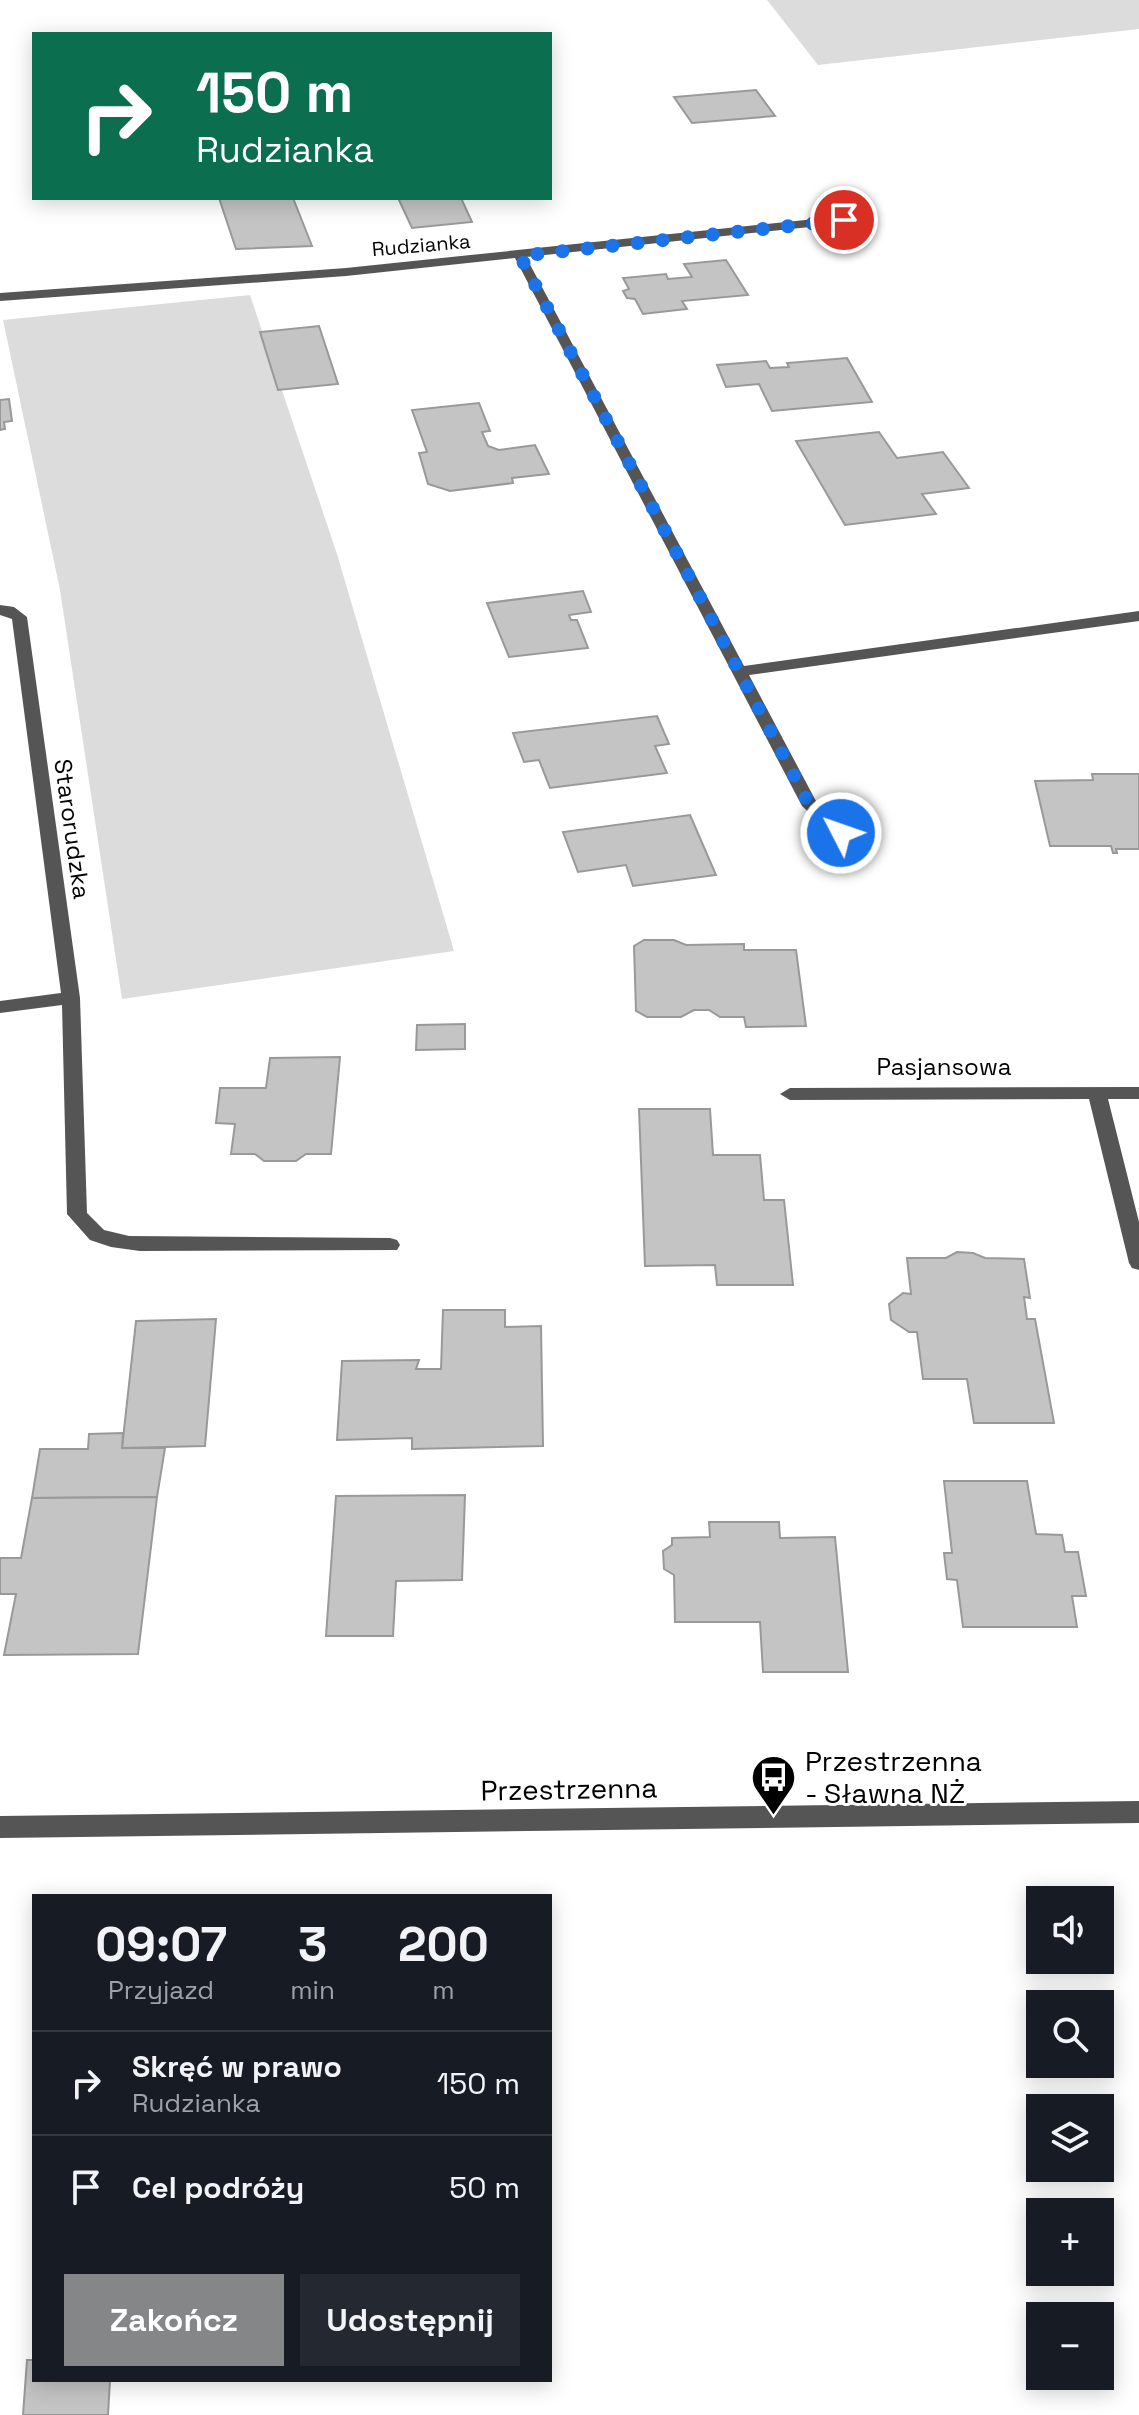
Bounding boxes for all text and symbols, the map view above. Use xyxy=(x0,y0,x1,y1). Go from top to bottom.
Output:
text: 150 m xyxy=(196,57,353,128)
icon: right xyxy=(64,64,168,168)
text: Rudzianka xyxy=(196,127,374,173)
pin xyxy=(810,186,878,254)
icon: arrive xyxy=(822,198,866,242)
street label: Rudzianka xyxy=(371,228,471,262)
street label: Starorudzka xyxy=(47,757,98,901)
position arrow xyxy=(799,791,883,875)
street label: Pasjansowa xyxy=(876,1051,1012,1082)
place label: Przestrzenna - Sławna NŻ xyxy=(805,1743,982,1811)
bus stop icon: Przestrzenna - Sławna NŻ xyxy=(750,1753,798,1816)
street label: Przestrzenna xyxy=(480,1769,658,1809)
map controls xyxy=(1026,1886,1114,2390)
button: sound xyxy=(1026,1886,1114,1974)
text: 09:07 xyxy=(95,1914,227,1975)
text: 3 xyxy=(298,1914,327,1975)
text: 200 xyxy=(398,1914,489,1975)
text: Przyjazd xyxy=(108,1973,214,2007)
text: min xyxy=(290,1973,335,2007)
text: m xyxy=(432,1973,455,2007)
button: search xyxy=(1026,1990,1114,2078)
text: Skręć w prawo xyxy=(132,2047,342,2086)
icon: right xyxy=(64,2061,108,2105)
text: 150 m xyxy=(437,2064,520,2103)
text: Rudzianka xyxy=(132,2086,261,2120)
button: layers xyxy=(1026,2094,1114,2182)
icon: arrive xyxy=(64,2165,108,2209)
text: Cel podróży xyxy=(132,2168,304,2207)
text: 50 m xyxy=(449,2168,520,2207)
button: + xyxy=(1026,2198,1114,2286)
button: Zakończ xyxy=(64,2274,284,2366)
button: Udostępnij xyxy=(300,2274,520,2366)
button: − xyxy=(1026,2302,1114,2390)

